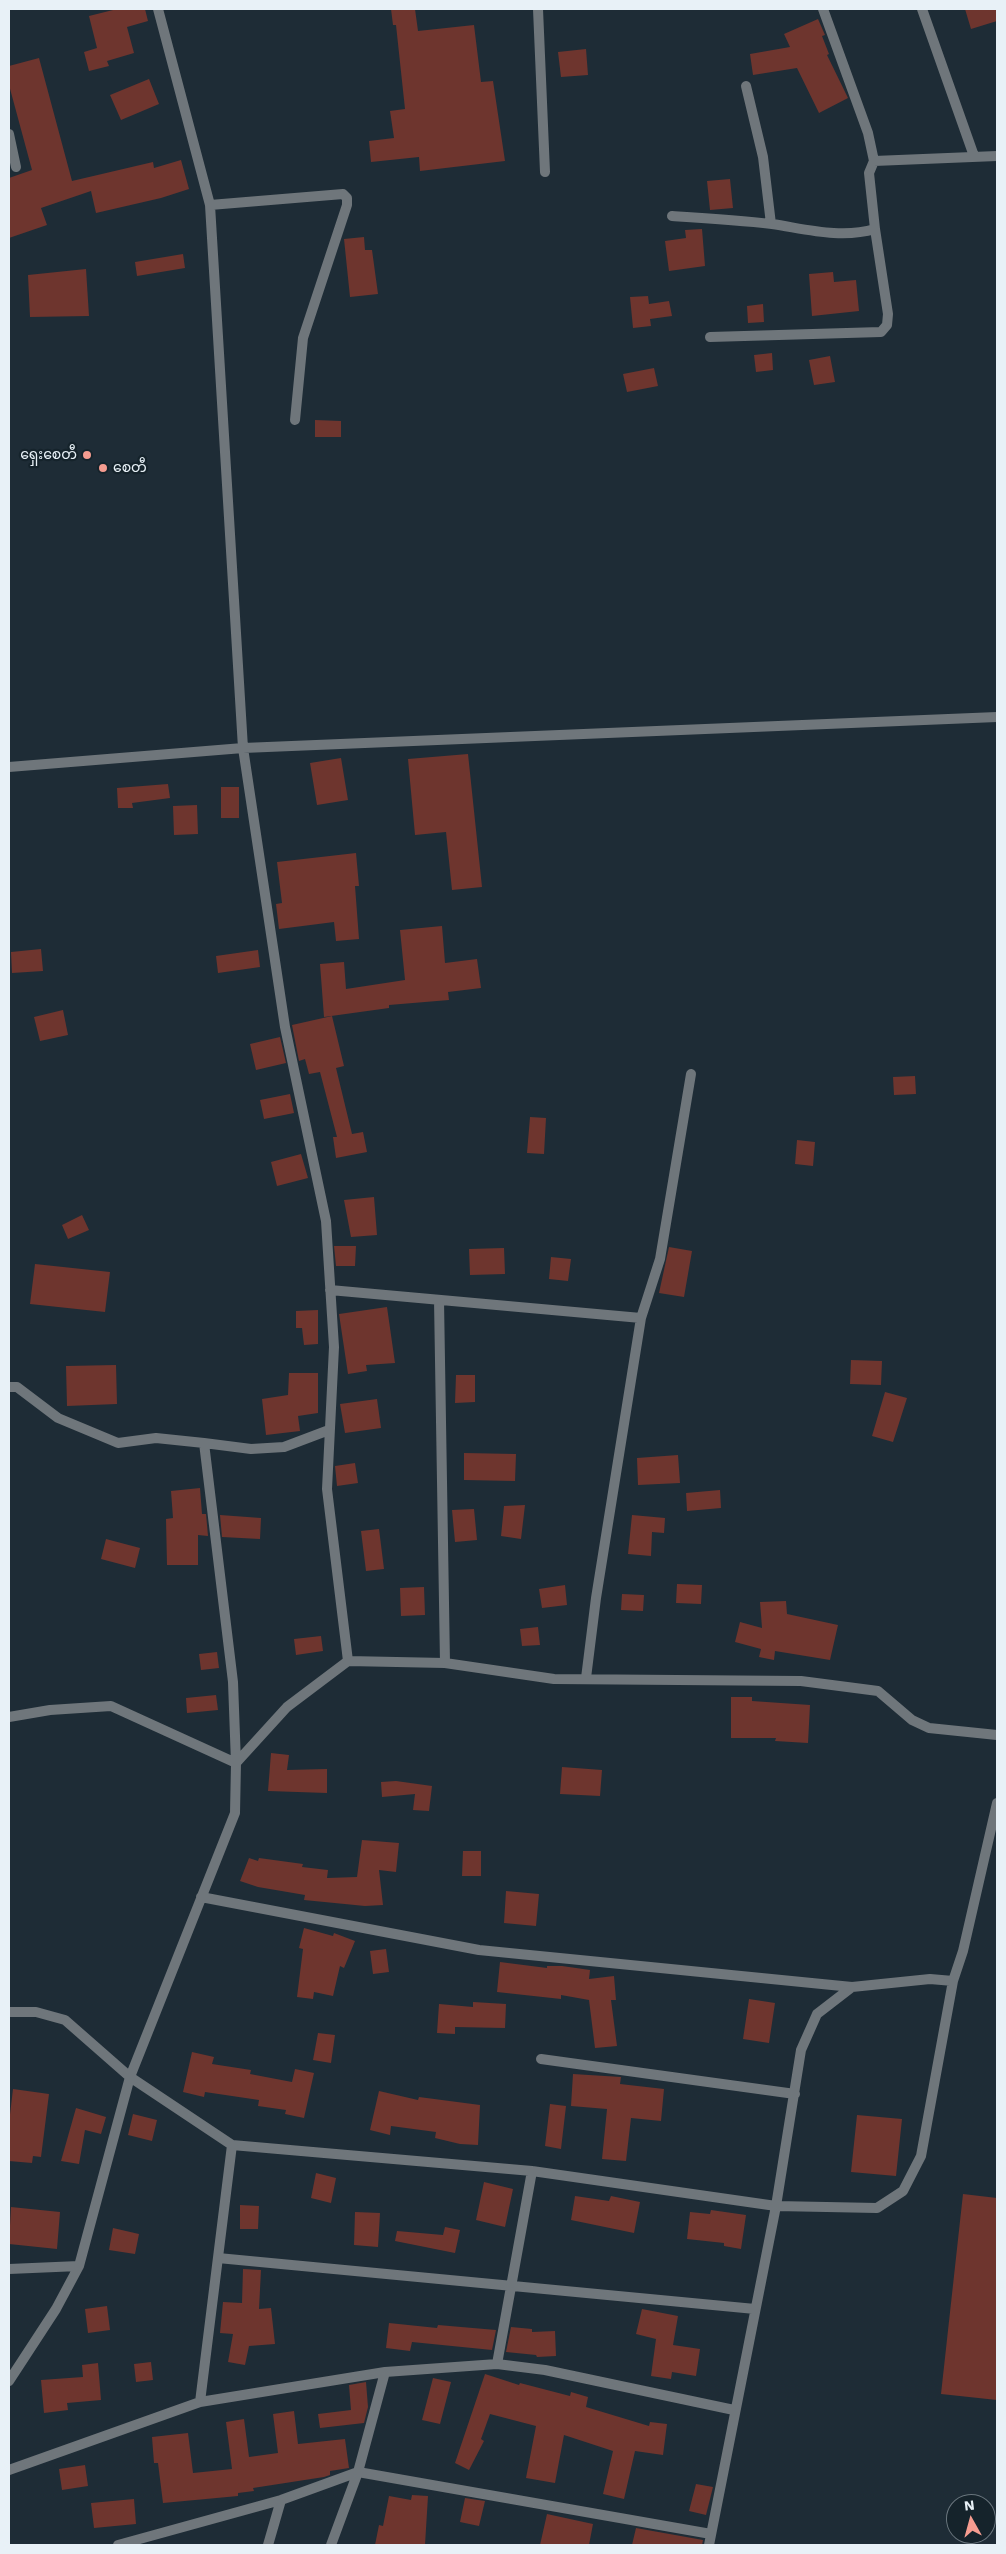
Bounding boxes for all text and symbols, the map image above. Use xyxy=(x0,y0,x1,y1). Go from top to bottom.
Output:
place label: ရှေးစေတီ xyxy=(20,447,77,463)
marker: ရှေးစေတီ xyxy=(81,449,93,461)
place label: စေတီ xyxy=(113,460,147,476)
marker: စေတီ xyxy=(97,462,109,474)
north arrow xyxy=(946,2494,996,2544)
text: N xyxy=(963,2497,975,2514)

